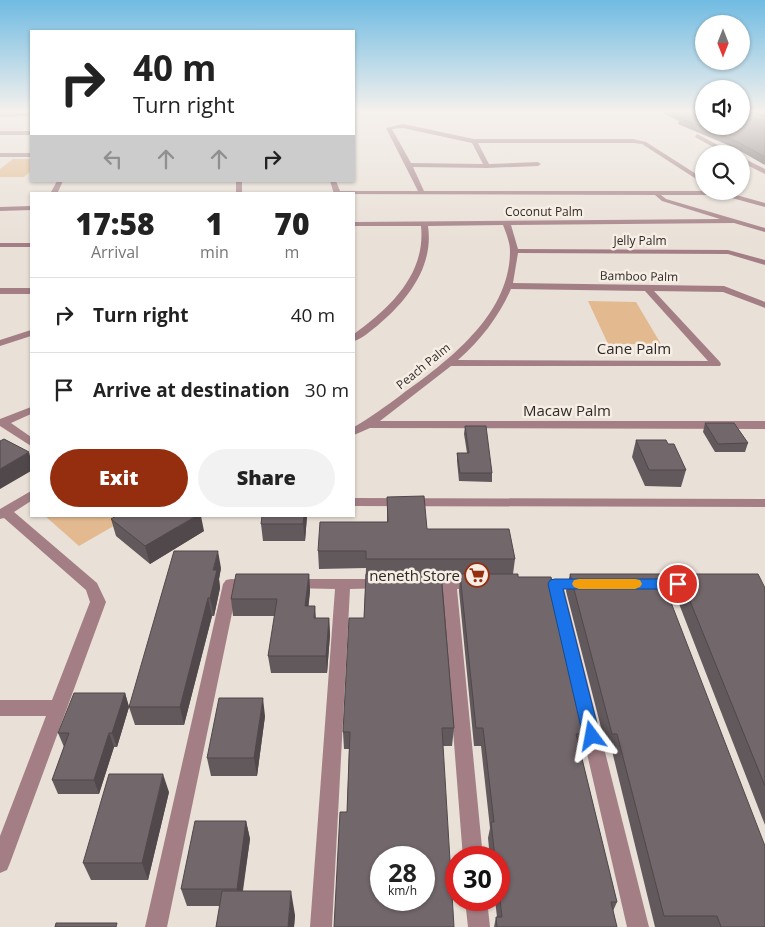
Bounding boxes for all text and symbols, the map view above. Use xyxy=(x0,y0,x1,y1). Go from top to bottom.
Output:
north arrow xyxy=(695,15,750,70)
map controls xyxy=(695,15,750,200)
text: 40 m xyxy=(133,44,216,91)
icon: right xyxy=(50,50,115,115)
button: sound xyxy=(695,80,750,135)
text: Turn right xyxy=(133,89,235,119)
icon: left xyxy=(99,145,127,173)
icon: ahead xyxy=(152,145,180,173)
icon: ahead xyxy=(205,145,233,173)
icon: right xyxy=(258,145,286,173)
button: search xyxy=(695,145,750,200)
text: 17:58 xyxy=(76,203,155,244)
text: 1 xyxy=(206,203,223,244)
text: 70 xyxy=(274,203,309,244)
street label: Coconut Palm xyxy=(505,203,583,220)
street label: Jelly Palm xyxy=(612,232,667,249)
text: Arrival xyxy=(91,241,139,263)
text: min xyxy=(200,241,229,263)
text: m xyxy=(284,241,299,263)
street label: Bamboo Palm xyxy=(600,267,678,285)
icon: right xyxy=(50,301,78,329)
text: Turn right xyxy=(93,302,188,328)
text: 40 m xyxy=(291,302,335,328)
street label: Cane Palm xyxy=(597,338,671,358)
street label: Peach Palm xyxy=(392,339,454,393)
icon: arrive xyxy=(50,376,78,404)
text: Arrive at destination xyxy=(93,377,290,403)
text: 30 m xyxy=(305,377,349,403)
street label: Macaw Palm xyxy=(523,400,611,420)
button: Exit xyxy=(50,449,188,507)
button: Share xyxy=(198,449,335,507)
supermarket icon: neneth Store xyxy=(464,562,490,588)
pin xyxy=(657,563,699,605)
place label: neneth Store xyxy=(369,565,460,585)
icon: arrive xyxy=(664,570,692,598)
position arrow xyxy=(565,709,617,761)
speed limit sign: 30 xyxy=(445,846,510,911)
text: 28 xyxy=(388,855,417,889)
text: km/h xyxy=(388,882,417,899)

